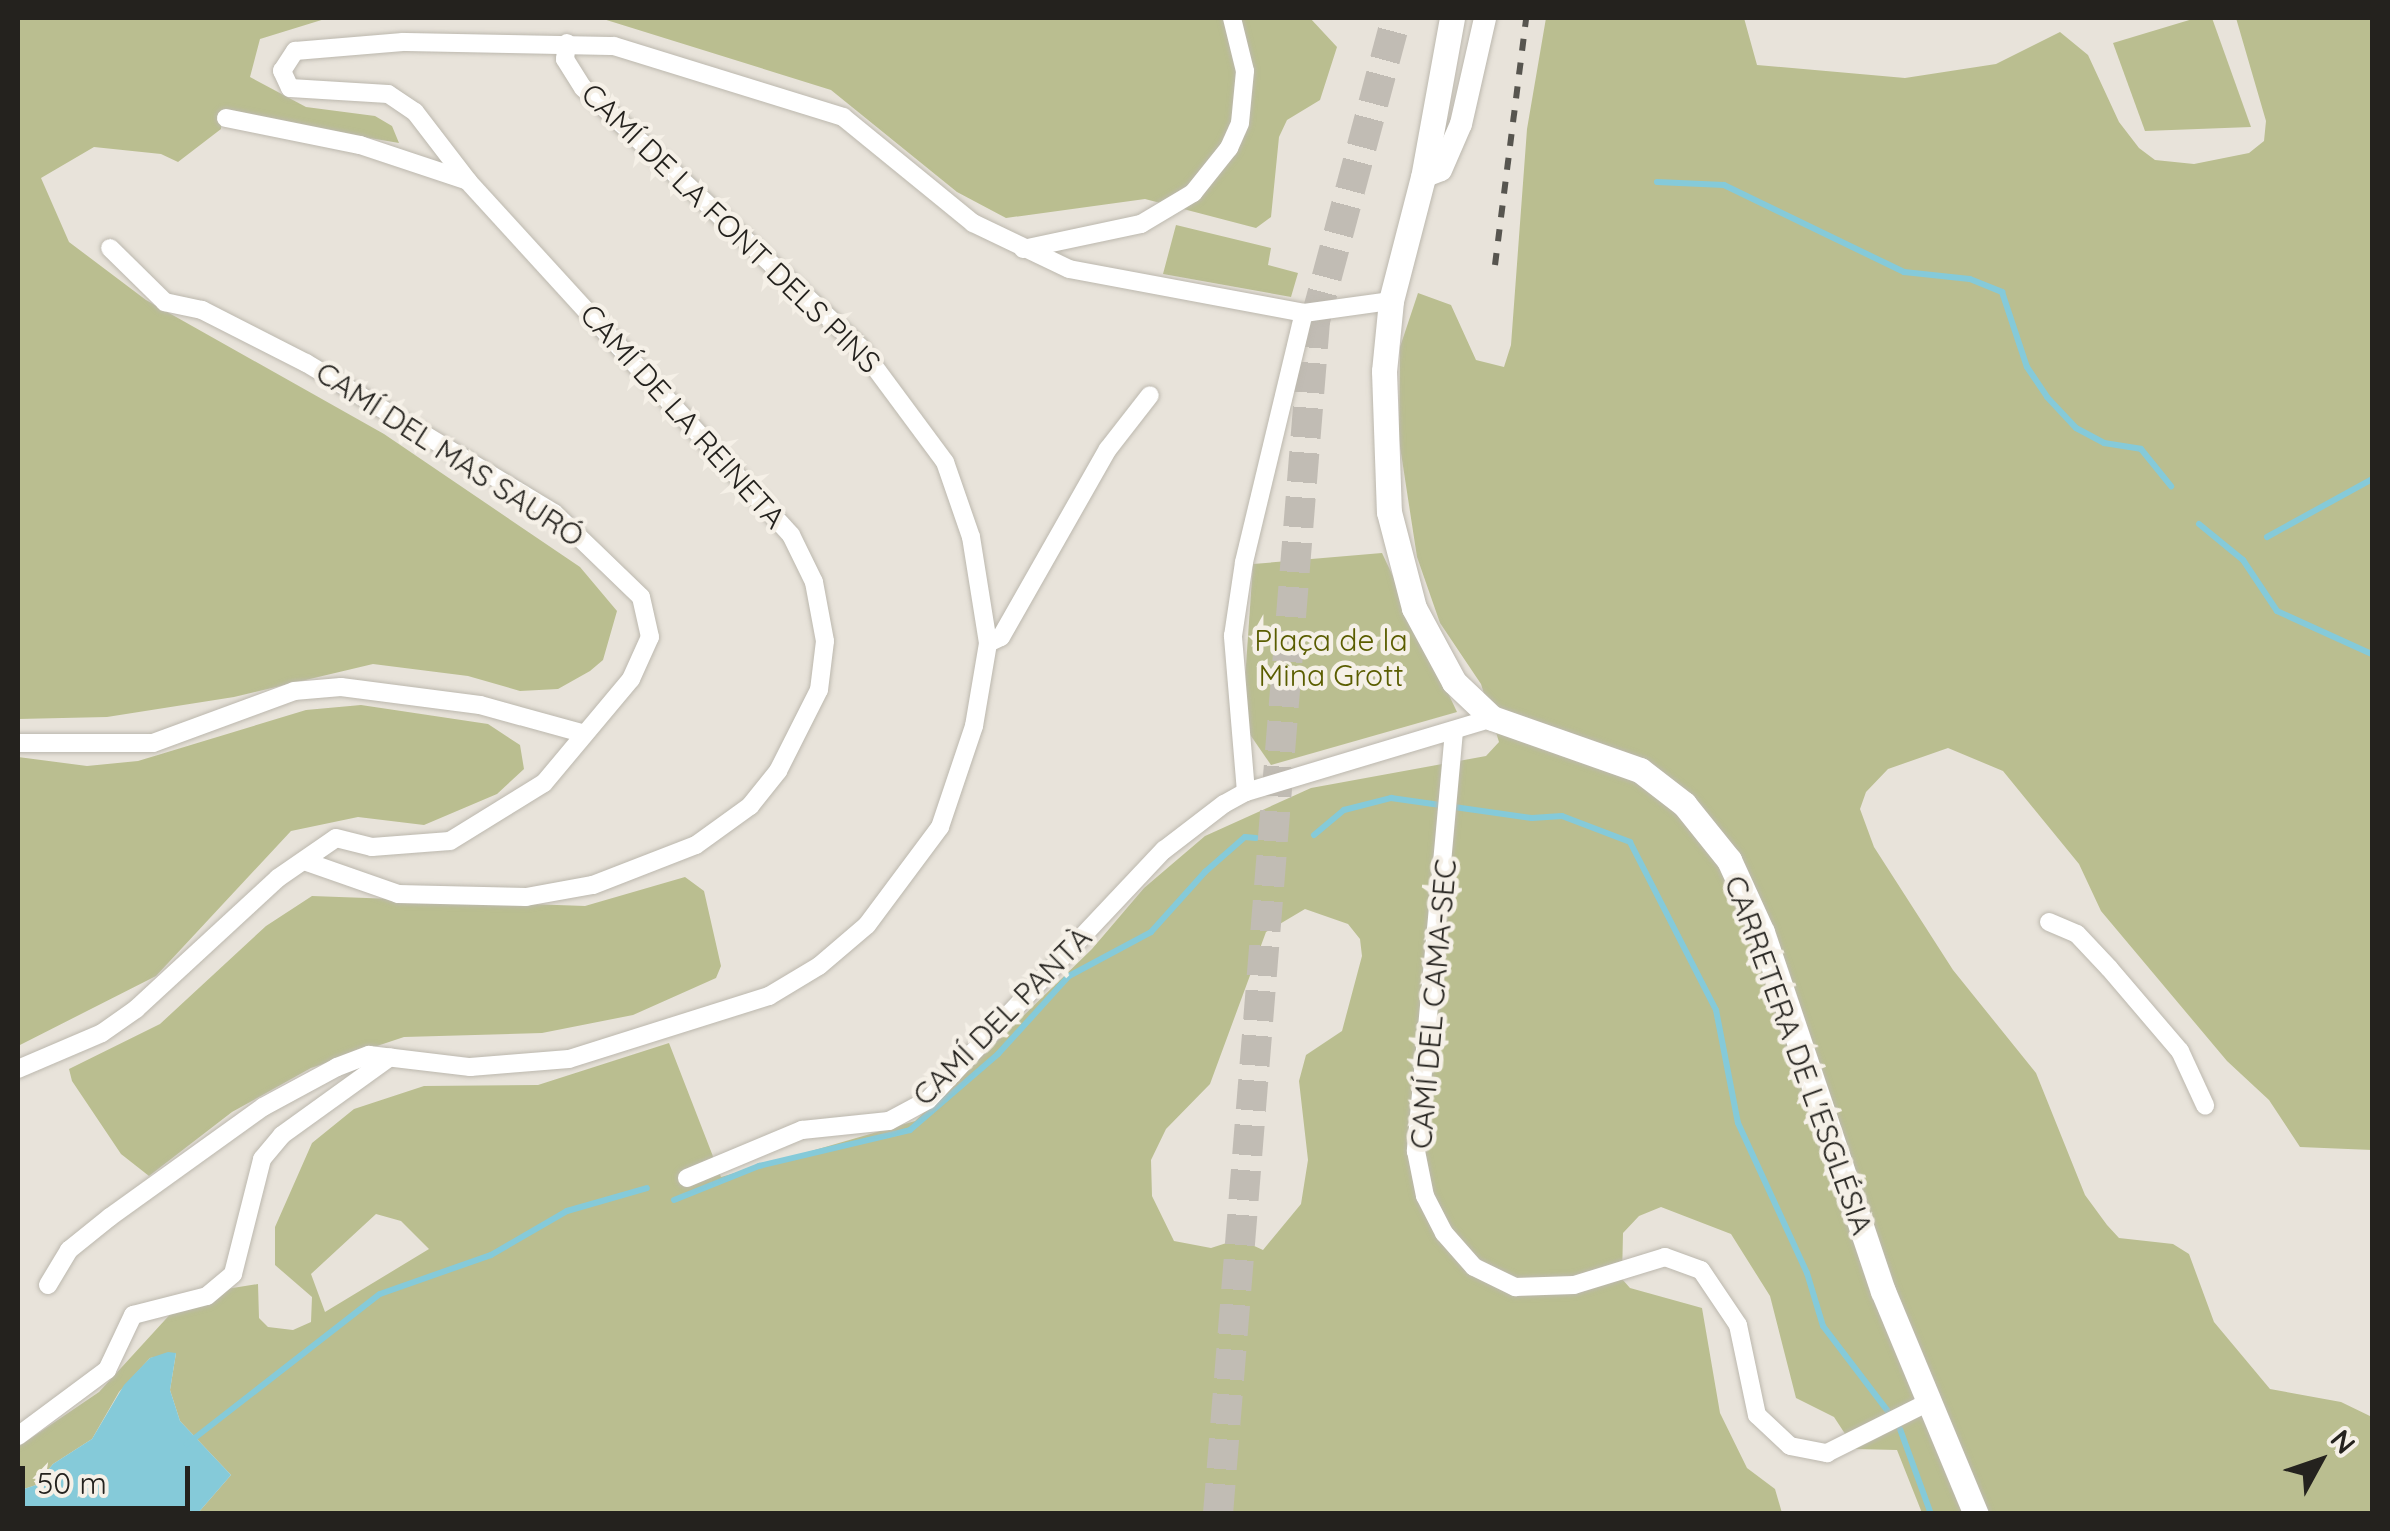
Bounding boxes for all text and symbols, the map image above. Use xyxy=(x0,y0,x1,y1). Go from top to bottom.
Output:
street label: CAMÍ DE LA FONT DELS PINS xyxy=(574,76,888,380)
street label: CAMÍ DE LA REINETA xyxy=(573,296,793,536)
street label: CAMÍ DEL MAS SAURÓ xyxy=(309,354,591,554)
park label: Plaça de la Mina Grott xyxy=(1254,622,1408,692)
street label: CAMÍ DEL CAMA-SEC xyxy=(1402,858,1464,1150)
street label: CARRETERA DE L'ESGLÉSIA xyxy=(1717,871,1881,1239)
street label: CAMÍ DEL PANTÀ xyxy=(905,919,1099,1113)
north arrow xyxy=(2270,1411,2370,1511)
text: N xyxy=(2323,1422,2363,1461)
scale bar xyxy=(25,1446,195,1508)
text: 50 m xyxy=(37,1464,107,1502)

